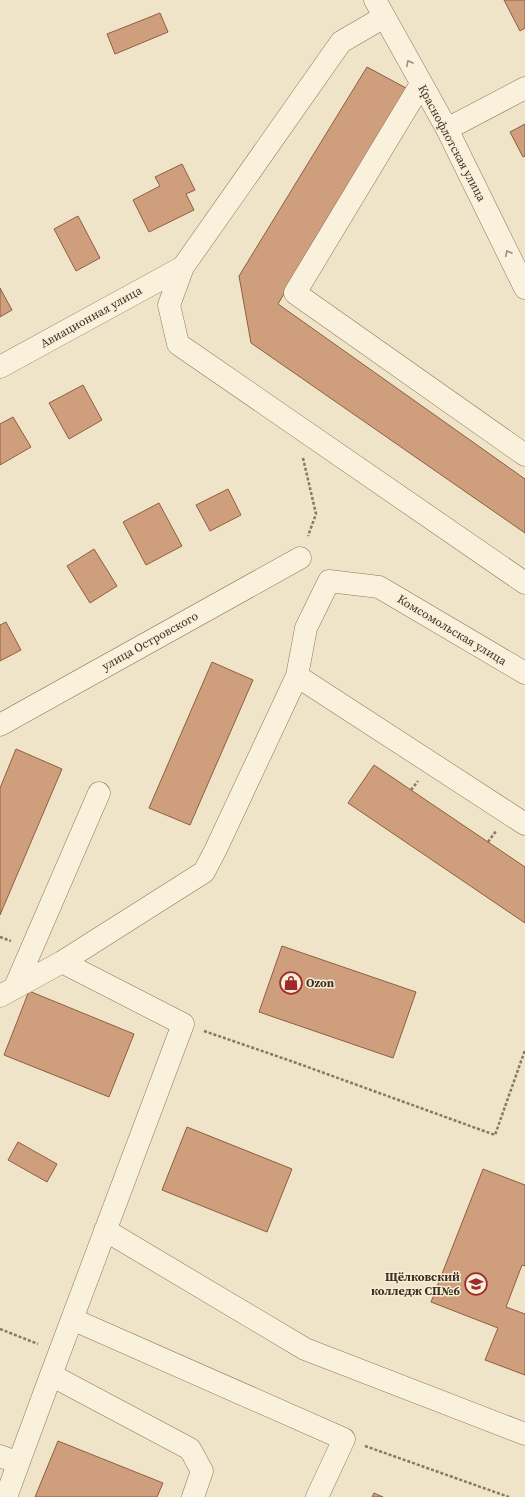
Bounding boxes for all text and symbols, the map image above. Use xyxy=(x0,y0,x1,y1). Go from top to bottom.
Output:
one-way arrow xyxy=(407,60,414,67)
street label: Краснофлотская улица xyxy=(414,82,490,205)
one-way arrow xyxy=(505,250,513,257)
street label: Авиационная улица xyxy=(37,282,145,352)
street label: Комсомольская улица xyxy=(394,591,510,669)
street label: улица Островского xyxy=(99,608,201,674)
shop icon: Ozon xyxy=(278,970,304,996)
place label: Ozon xyxy=(306,975,335,991)
place label: Щёлковский колледж СП№6 xyxy=(371,1269,460,1299)
school or university icon: Щёлковский колледж СП№6 xyxy=(463,1271,489,1297)

